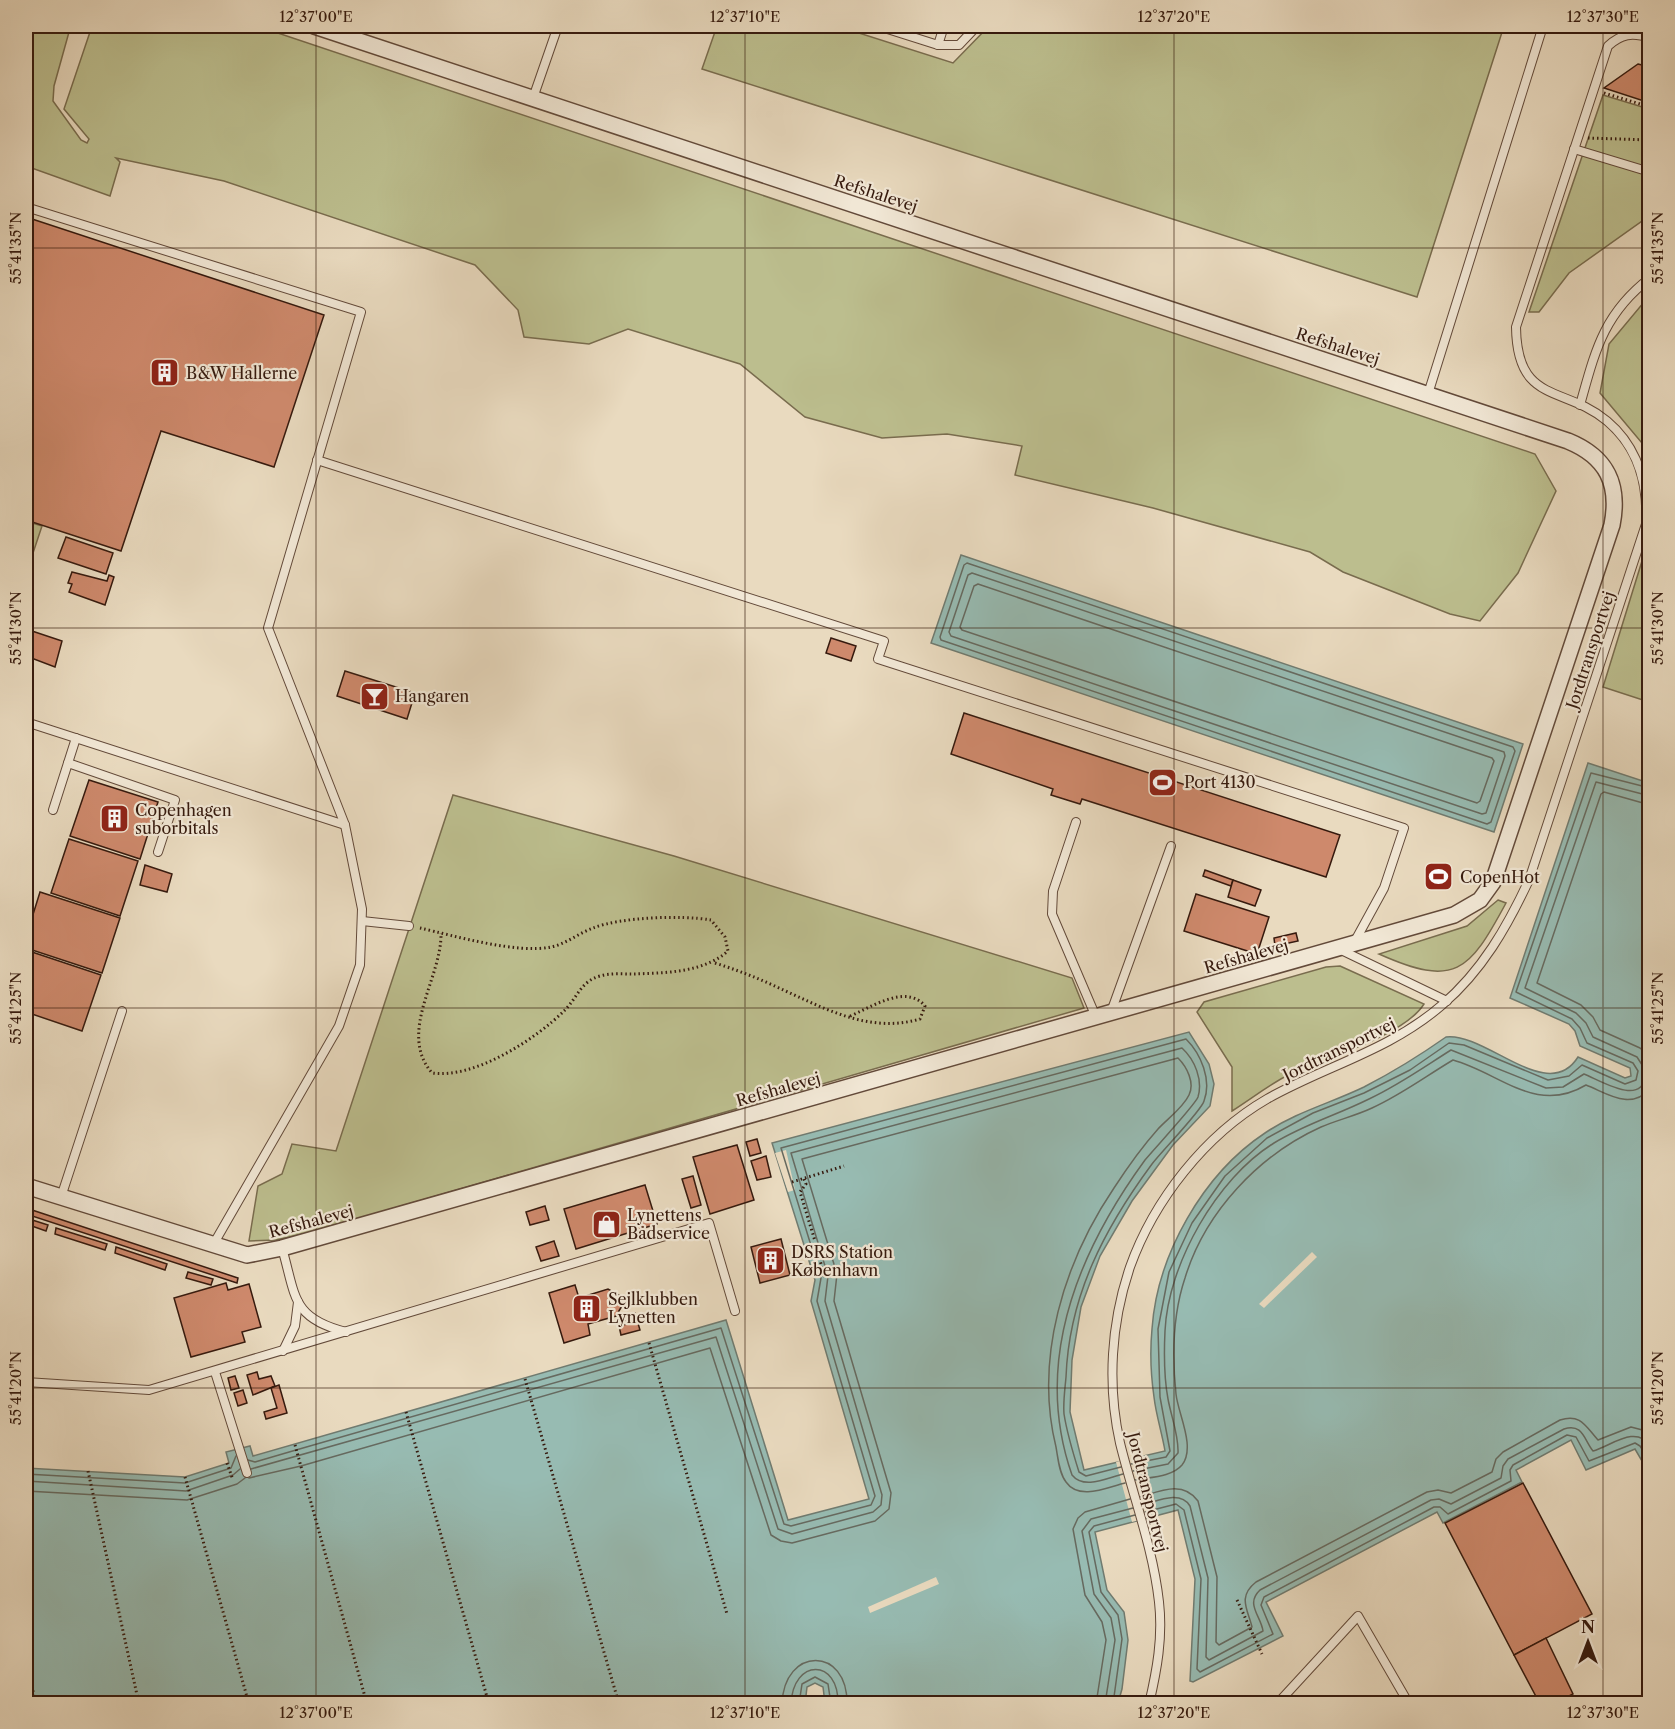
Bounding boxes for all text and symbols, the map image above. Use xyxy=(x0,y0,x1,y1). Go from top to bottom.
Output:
text: 12°37'00"E xyxy=(279,7,353,26)
text: 12°37'10"E xyxy=(710,7,780,26)
text: 12°37'20"E xyxy=(1138,7,1210,26)
text: 12°37'30"E xyxy=(1567,7,1639,26)
street label: Refshalevej xyxy=(832,170,920,216)
text: 55°41'35"N xyxy=(6,212,25,284)
text: 55°41'35"N xyxy=(1648,212,1667,284)
street label: Refshalevej xyxy=(1294,323,1382,369)
building icon: B&W Hallerne xyxy=(149,357,181,389)
place label: B&W Hallerne xyxy=(186,363,297,383)
street label: Jordtransportvej xyxy=(1561,588,1619,714)
text: 55°41'30"N xyxy=(6,591,25,665)
text: 55°41'30"N xyxy=(1648,591,1667,665)
bar icon: Hangaren xyxy=(358,680,390,712)
place label: Hangaren xyxy=(395,686,469,706)
sports icon: Port 4130 xyxy=(1147,766,1179,798)
place label: Port 4130 xyxy=(1184,772,1256,792)
place label: Copenhagen suborbitals xyxy=(135,800,232,838)
building icon: Copenhagen suborbitals xyxy=(98,803,130,835)
sports icon: CopenHot xyxy=(1423,861,1455,893)
place label: CopenHot xyxy=(1460,867,1540,887)
street label: Refshalevej xyxy=(1201,934,1291,978)
text: 55°41'25"N xyxy=(6,972,25,1045)
text: 55°41'25"N xyxy=(1648,972,1667,1045)
street label: Jordtransportvej xyxy=(1277,1013,1399,1086)
street label: Refshalevej xyxy=(733,1067,823,1111)
street label: Refshalevej xyxy=(266,1200,356,1242)
place label: Lynettens Bådservice xyxy=(627,1205,710,1243)
shop icon: Lynettens Bådservice xyxy=(590,1208,622,1240)
place label: DSRS Station København xyxy=(791,1242,893,1280)
building icon: DSRS Station København xyxy=(754,1245,786,1277)
place label: Sejlklubben Lynetten xyxy=(608,1289,698,1327)
building icon: Sejlklubben Lynetten xyxy=(571,1292,603,1324)
text: 55°41'20"N xyxy=(6,1351,25,1425)
text: 55°41'20"N xyxy=(1648,1351,1667,1425)
street label: Jordtransportvej xyxy=(1123,1427,1173,1554)
north arrow xyxy=(1558,1612,1618,1672)
text: N xyxy=(1581,1617,1595,1637)
text: 12°37'00"E xyxy=(279,1703,353,1722)
text: 12°37'10"E xyxy=(710,1703,780,1722)
text: 12°37'20"E xyxy=(1138,1703,1210,1722)
text: 12°37'30"E xyxy=(1567,1703,1639,1722)

